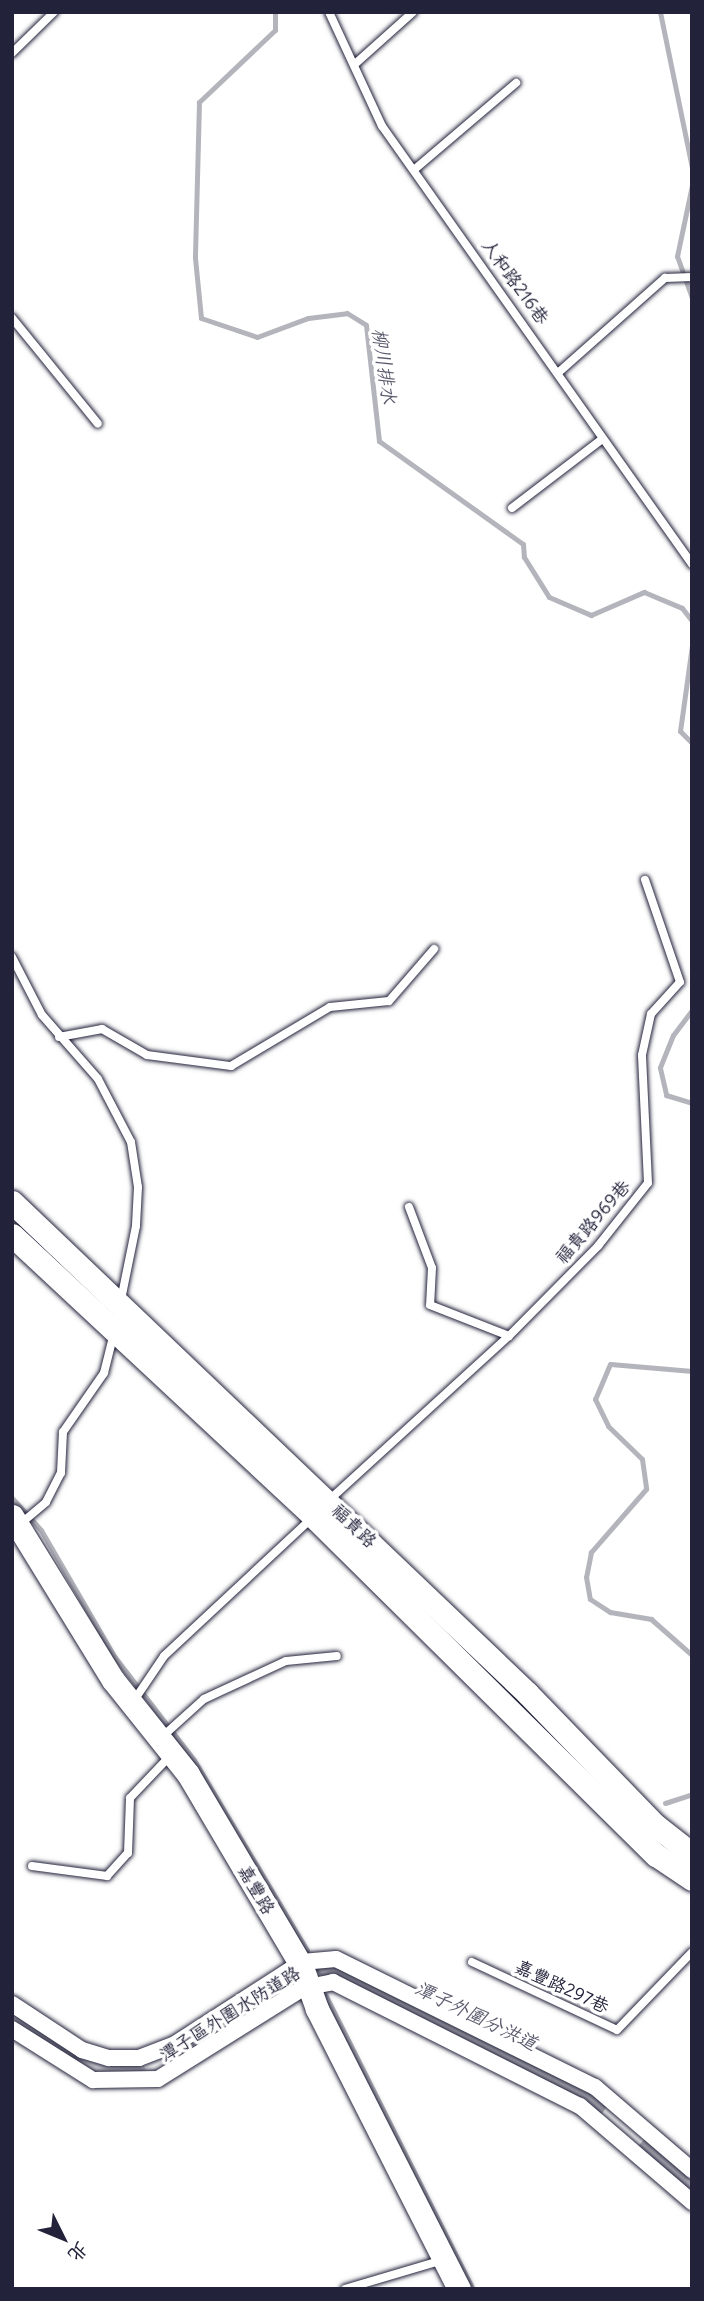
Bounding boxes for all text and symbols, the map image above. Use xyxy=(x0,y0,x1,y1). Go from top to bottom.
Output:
street label: 人和路216巷 xyxy=(477,235,553,329)
water label: 柳川排水 xyxy=(367,327,401,405)
street label: 福貴路969巷 xyxy=(551,1176,635,1268)
street label: 福貴路 xyxy=(327,1499,381,1553)
street label: 嘉豐路 xyxy=(233,1861,279,1919)
street label: 嘉豐路297巷 xyxy=(512,1956,612,2018)
street label: 潭子區外圍水防道路 xyxy=(156,1962,304,2066)
water label: 潭子外圍分洪道 xyxy=(411,1977,541,2055)
north arrow xyxy=(28,2203,98,2273)
text: 北 xyxy=(63,2237,94,2267)

